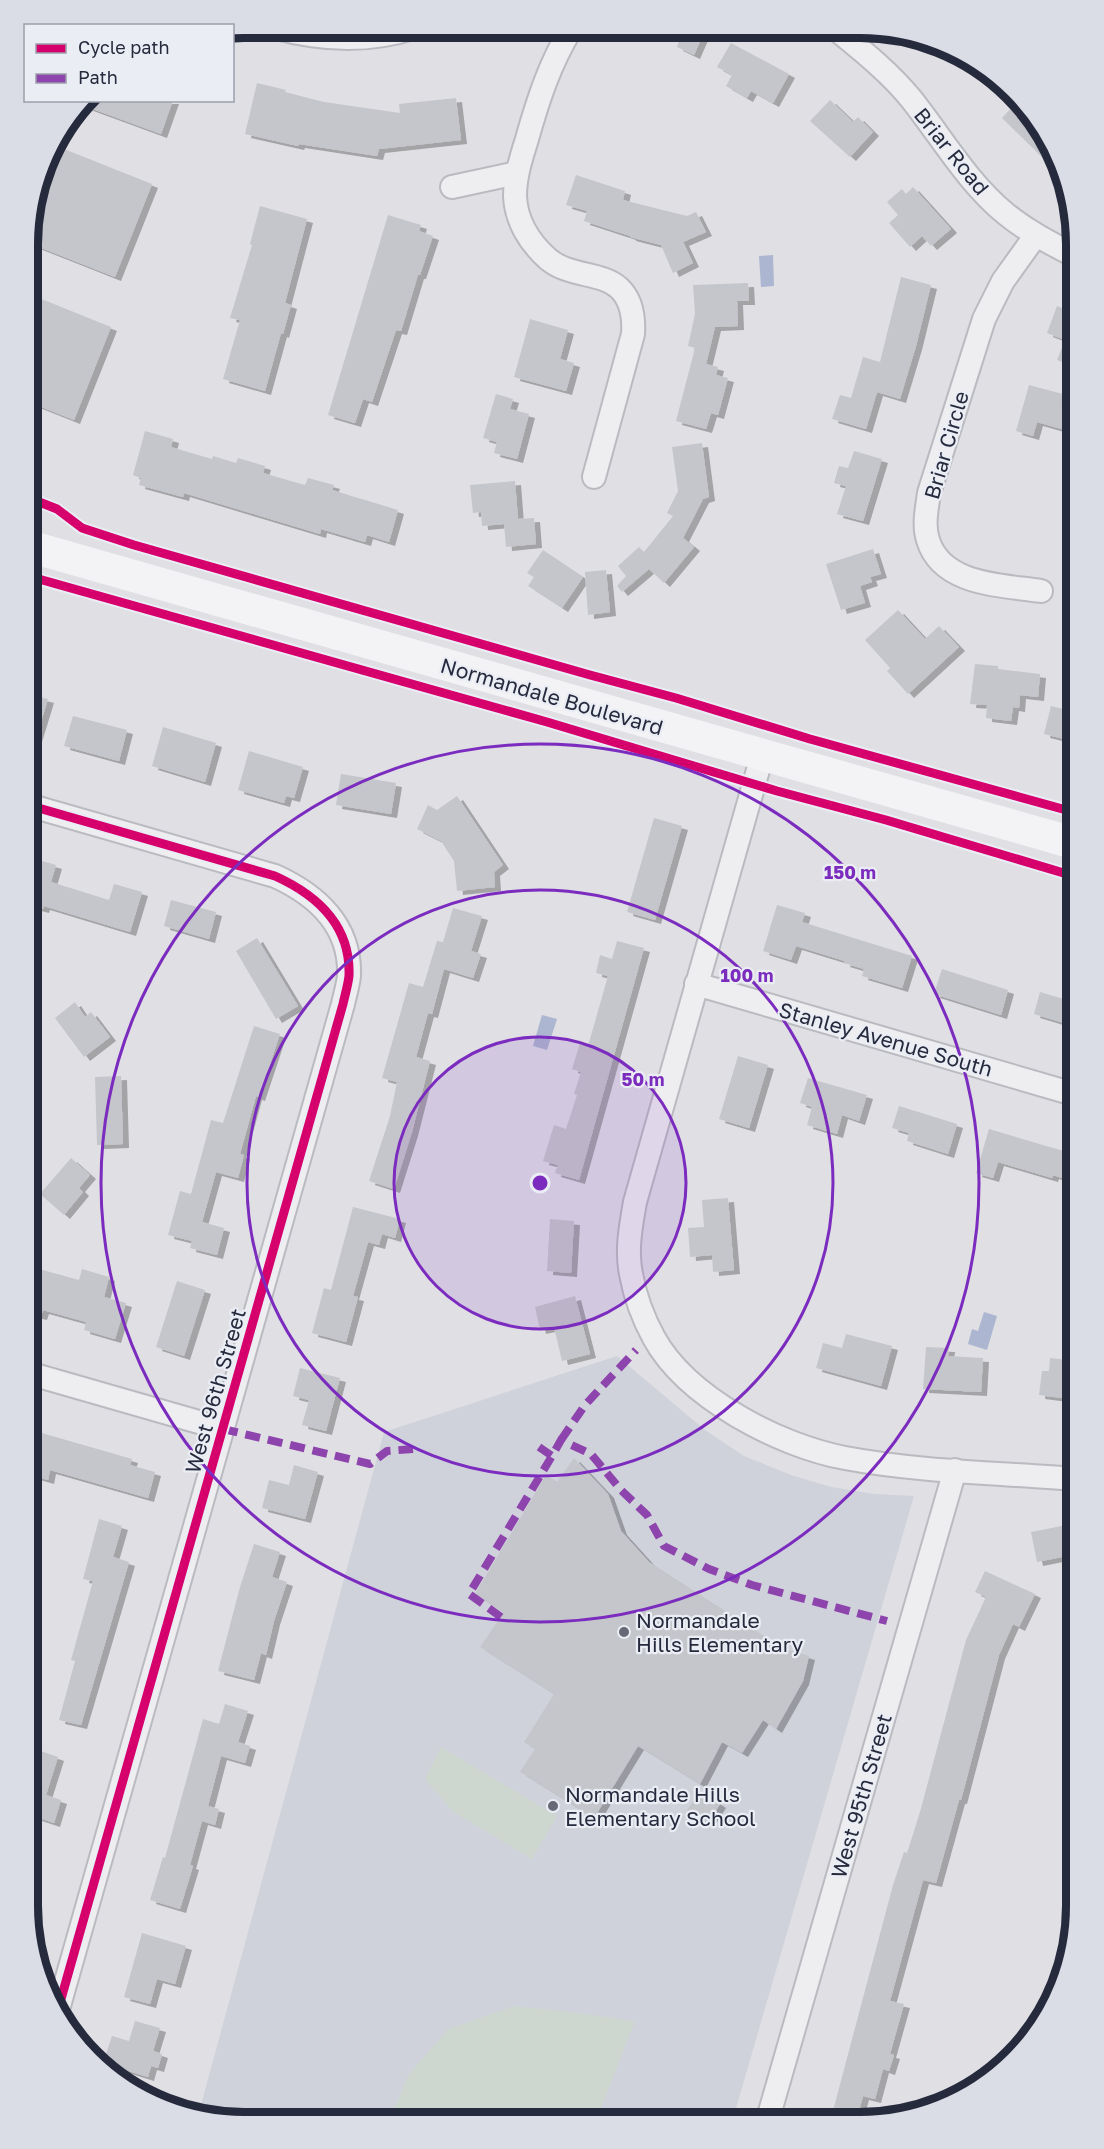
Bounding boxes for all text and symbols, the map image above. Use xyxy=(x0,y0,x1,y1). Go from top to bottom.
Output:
legend xyxy=(24,24,234,102)
text: Cycle path xyxy=(78,36,170,58)
text: Path xyxy=(78,66,118,88)
street label: Briar Road xyxy=(909,102,995,200)
street label: Briar Circle xyxy=(918,388,974,502)
street label: Normandale Boulevard xyxy=(438,652,666,740)
text: 150 m xyxy=(824,861,876,883)
text: 100 m xyxy=(721,964,773,986)
street label: Stanley Avenue South xyxy=(776,996,996,1082)
text: 50 m xyxy=(622,1068,664,1090)
centre of rings xyxy=(530,1173,550,1193)
street label: West 96th Street xyxy=(179,1306,251,1476)
place label: Normandale Hills Elementary xyxy=(636,1607,803,1657)
marker: Normandale Hills Elementary xyxy=(617,1625,631,1639)
street label: West 95th Street xyxy=(825,1711,897,1881)
place label: Normandale Hills Elementary School xyxy=(565,1781,756,1831)
marker: Normandale Hills Elementary School xyxy=(546,1799,560,1813)

